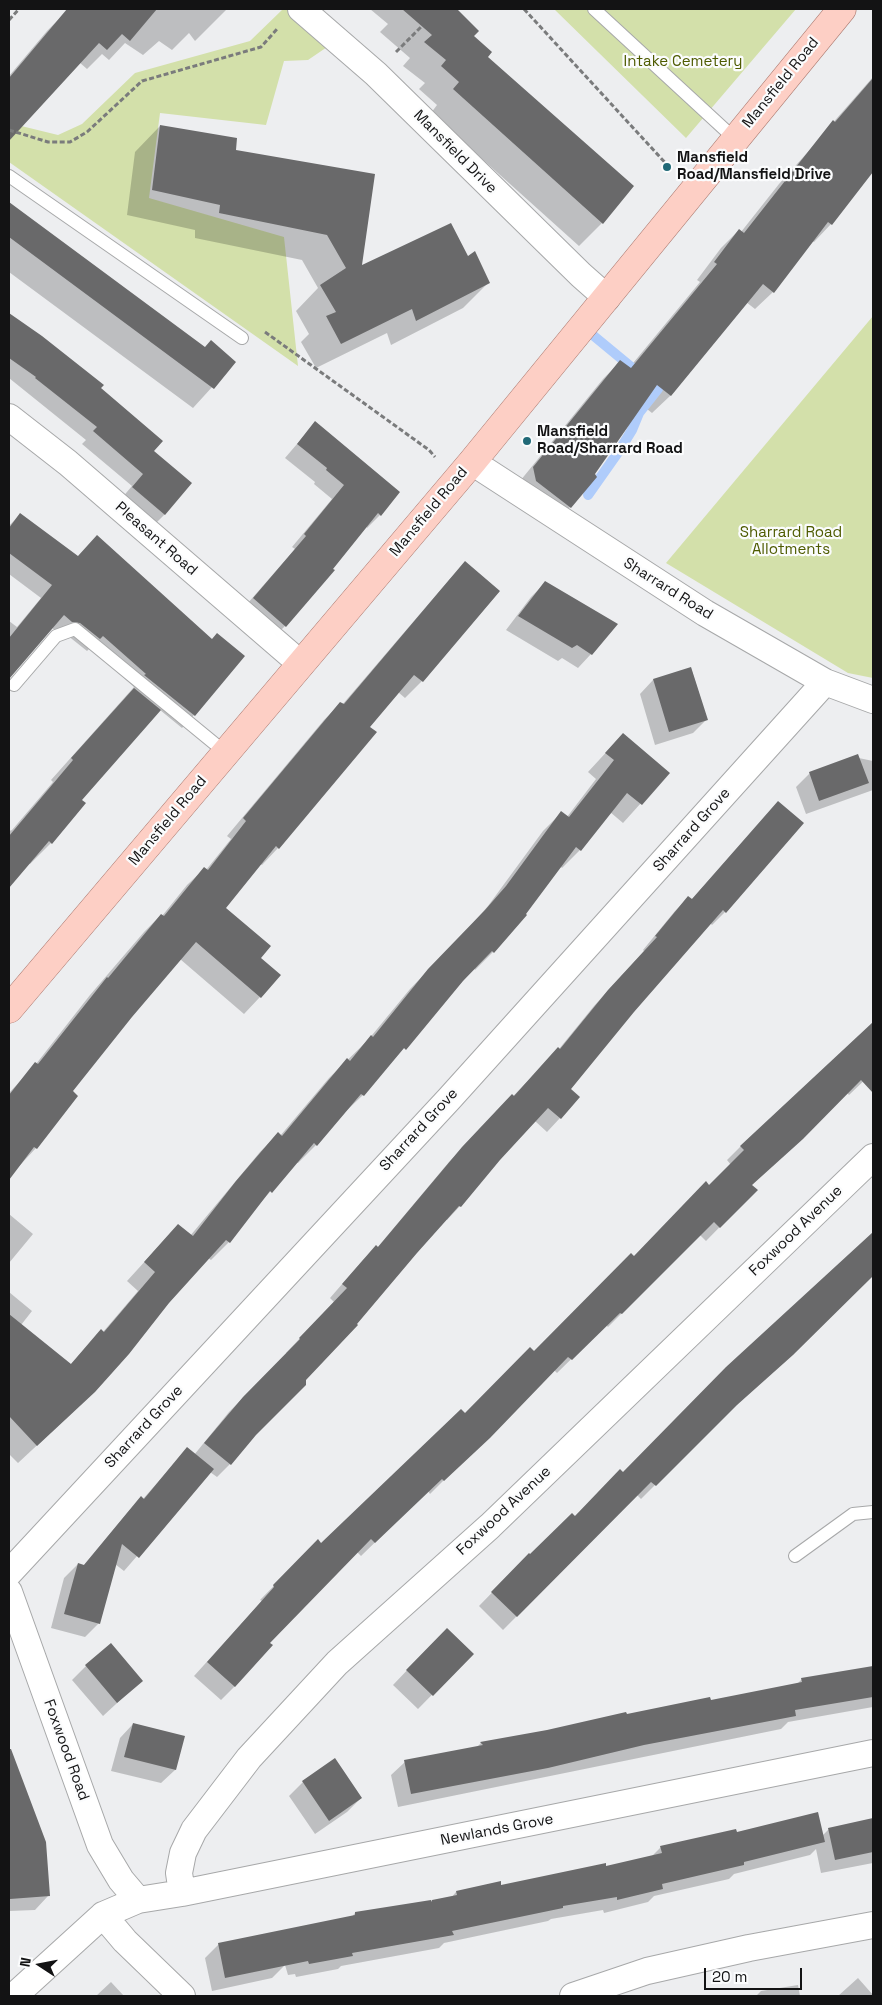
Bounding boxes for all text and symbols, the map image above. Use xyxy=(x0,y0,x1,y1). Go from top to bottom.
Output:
street label: Mansfield Road xyxy=(739,34,823,132)
park label: Intake Cemetery xyxy=(624,53,742,71)
street label: Mansfield Drive xyxy=(410,107,500,197)
place label: Mansfield Road/Mansfield Drive xyxy=(677,149,831,184)
marker: Mansfield Road/Mansfield Drive xyxy=(661,161,673,173)
place label: Mansfield Road/Sharrard Road xyxy=(537,423,683,458)
marker: Mansfield Road/Sharrard Road xyxy=(521,435,533,447)
street label: Mansfield Road xyxy=(386,464,472,560)
street label: Pleasant Road xyxy=(111,498,201,580)
park label: Sharrard Road Allotments xyxy=(740,524,842,559)
street label: Sharrard Road xyxy=(620,554,716,624)
street label: Mansfield Road xyxy=(125,773,211,869)
street label: Sharrard Grove xyxy=(650,784,734,876)
street label: Sharrard Grove xyxy=(376,1085,462,1175)
street label: Foxwood Avenue xyxy=(746,1182,846,1280)
street label: Sharrard Grove xyxy=(101,1382,187,1472)
street label: Foxwood Avenue xyxy=(453,1463,555,1559)
street label: Foxwood Road xyxy=(39,1697,93,1803)
street label: Newlands Grove xyxy=(439,1810,555,1850)
north arrow xyxy=(15,1940,65,1990)
text: N xyxy=(16,1956,35,1968)
scale bar xyxy=(707,1958,804,1990)
text: 20 m xyxy=(712,1967,747,1986)

